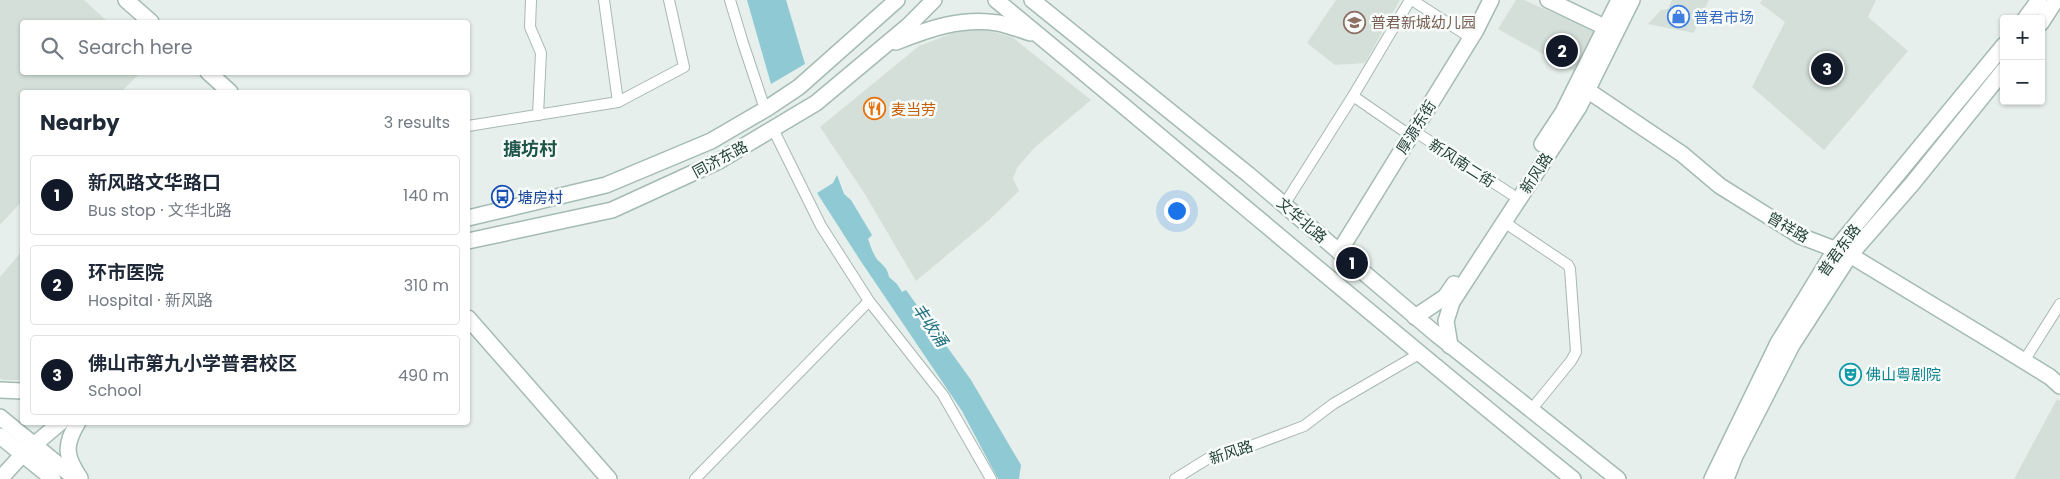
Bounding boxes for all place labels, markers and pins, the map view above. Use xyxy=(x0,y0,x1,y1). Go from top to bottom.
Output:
shop icon: 普君市场 xyxy=(1666,5,1690,29)
place label: 普君市场 xyxy=(1694,7,1754,28)
school or university icon: 普君新城幼儿园 xyxy=(1343,10,1367,34)
place label: 普君新城幼儿园 xyxy=(1371,12,1476,33)
pin: 2 xyxy=(1546,32,1578,70)
pin: 3 xyxy=(1811,50,1843,88)
restaurant icon: 麦当劳 xyxy=(863,97,887,121)
place label: 麦当劳 xyxy=(891,99,936,120)
bus stop icon: 塘房村 xyxy=(490,185,514,209)
place label: 塘房村 xyxy=(518,187,563,208)
pin: 1 xyxy=(1336,244,1368,282)
theatre icon: 佛山粤剧院 xyxy=(1838,362,1862,386)
place label: 佛山粤剧院 xyxy=(1866,364,1941,385)

